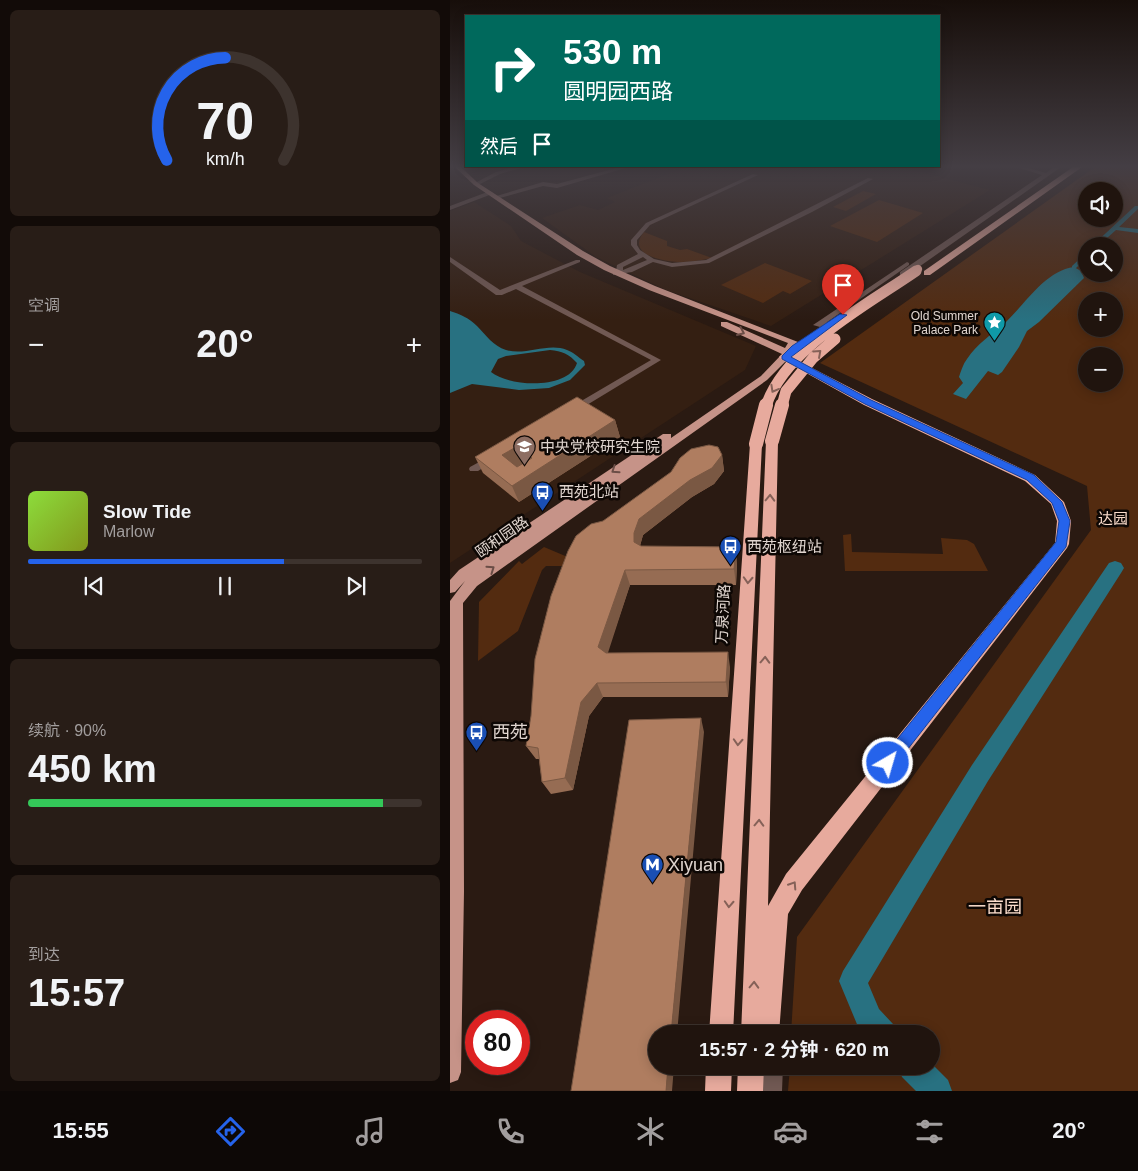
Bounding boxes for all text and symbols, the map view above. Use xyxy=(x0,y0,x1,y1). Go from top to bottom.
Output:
text: 530 m xyxy=(563,32,662,71)
icon: right xyxy=(480,35,545,100)
text: 圆明园西路 xyxy=(563,79,673,104)
text: 70 xyxy=(196,92,254,150)
icon: arrive xyxy=(528,130,556,158)
text: 然后 xyxy=(480,136,518,157)
text: km/h xyxy=(206,149,244,169)
map controls xyxy=(1078,182,1123,392)
button: sound xyxy=(1078,182,1123,227)
button: search xyxy=(1078,237,1123,282)
pin xyxy=(822,264,864,315)
icon: arrive xyxy=(829,271,857,299)
button: + xyxy=(1078,292,1123,337)
text: 空调 xyxy=(28,297,60,314)
place label: Old Summer Palace Park xyxy=(911,309,979,337)
place icon: Old Summer Palace Park xyxy=(982,311,1006,342)
text: 20° xyxy=(196,323,254,365)
one-way arrow xyxy=(736,326,745,336)
text: − xyxy=(28,329,44,360)
text: + xyxy=(406,329,422,360)
button: − xyxy=(1078,347,1123,392)
one-way arrow xyxy=(812,350,821,359)
one-way arrow xyxy=(770,383,780,392)
school or university icon: 中央党校研究生院 xyxy=(512,435,536,466)
place label: 中央党校研究生院 xyxy=(540,438,660,455)
one-way arrow xyxy=(612,464,621,474)
bus stop icon: 西苑北站 xyxy=(531,480,555,511)
place label: 西苑北站 xyxy=(559,483,619,500)
one-way arrow xyxy=(765,494,775,502)
text: Slow Tide xyxy=(103,501,191,522)
park label: 达园 xyxy=(1098,510,1128,527)
street label: 颐和园路 xyxy=(472,512,531,561)
text: Marlow xyxy=(103,523,155,540)
bus stop icon: 西苑枢纽站 xyxy=(719,535,743,566)
place label: 西苑枢纽站 xyxy=(747,538,822,555)
one-way arrow xyxy=(485,566,495,575)
icon: previous xyxy=(80,572,108,600)
icon: pause xyxy=(211,572,239,600)
icon: next xyxy=(342,572,370,600)
one-way arrow xyxy=(742,576,753,584)
street label: 万泉河路 xyxy=(712,584,733,644)
one-way arrow xyxy=(759,656,770,664)
bus stop icon: 西苑 xyxy=(464,720,488,751)
text: 续航 · 90% xyxy=(28,722,106,739)
place label: 西苑 xyxy=(492,722,528,742)
position arrow xyxy=(861,736,913,788)
one-way arrow xyxy=(733,738,744,746)
text: 450 km xyxy=(28,748,157,790)
one-way arrow xyxy=(754,818,765,826)
metro station icon: Xiyuan xyxy=(640,853,664,884)
place label: Xiyuan xyxy=(668,855,723,875)
one-way arrow xyxy=(786,881,796,890)
park label: 一亩园 xyxy=(968,897,1022,917)
one-way arrow xyxy=(723,901,734,909)
text: 到达 xyxy=(28,946,60,963)
text: 15:57 xyxy=(28,972,125,1014)
one-way arrow xyxy=(749,981,759,988)
speed limit sign: 80 xyxy=(465,1010,530,1075)
text: 15:57 · 2 分钟 · 620 m xyxy=(699,1039,889,1060)
icon: directions xyxy=(213,1114,248,1149)
icon: music xyxy=(353,1114,388,1149)
icon: phone xyxy=(493,1114,528,1149)
icon: climate xyxy=(633,1114,668,1149)
icon: car xyxy=(773,1114,808,1149)
icon: filters xyxy=(912,1114,947,1149)
text: 15:55 xyxy=(52,1118,109,1143)
text: 20° xyxy=(1052,1118,1086,1143)

